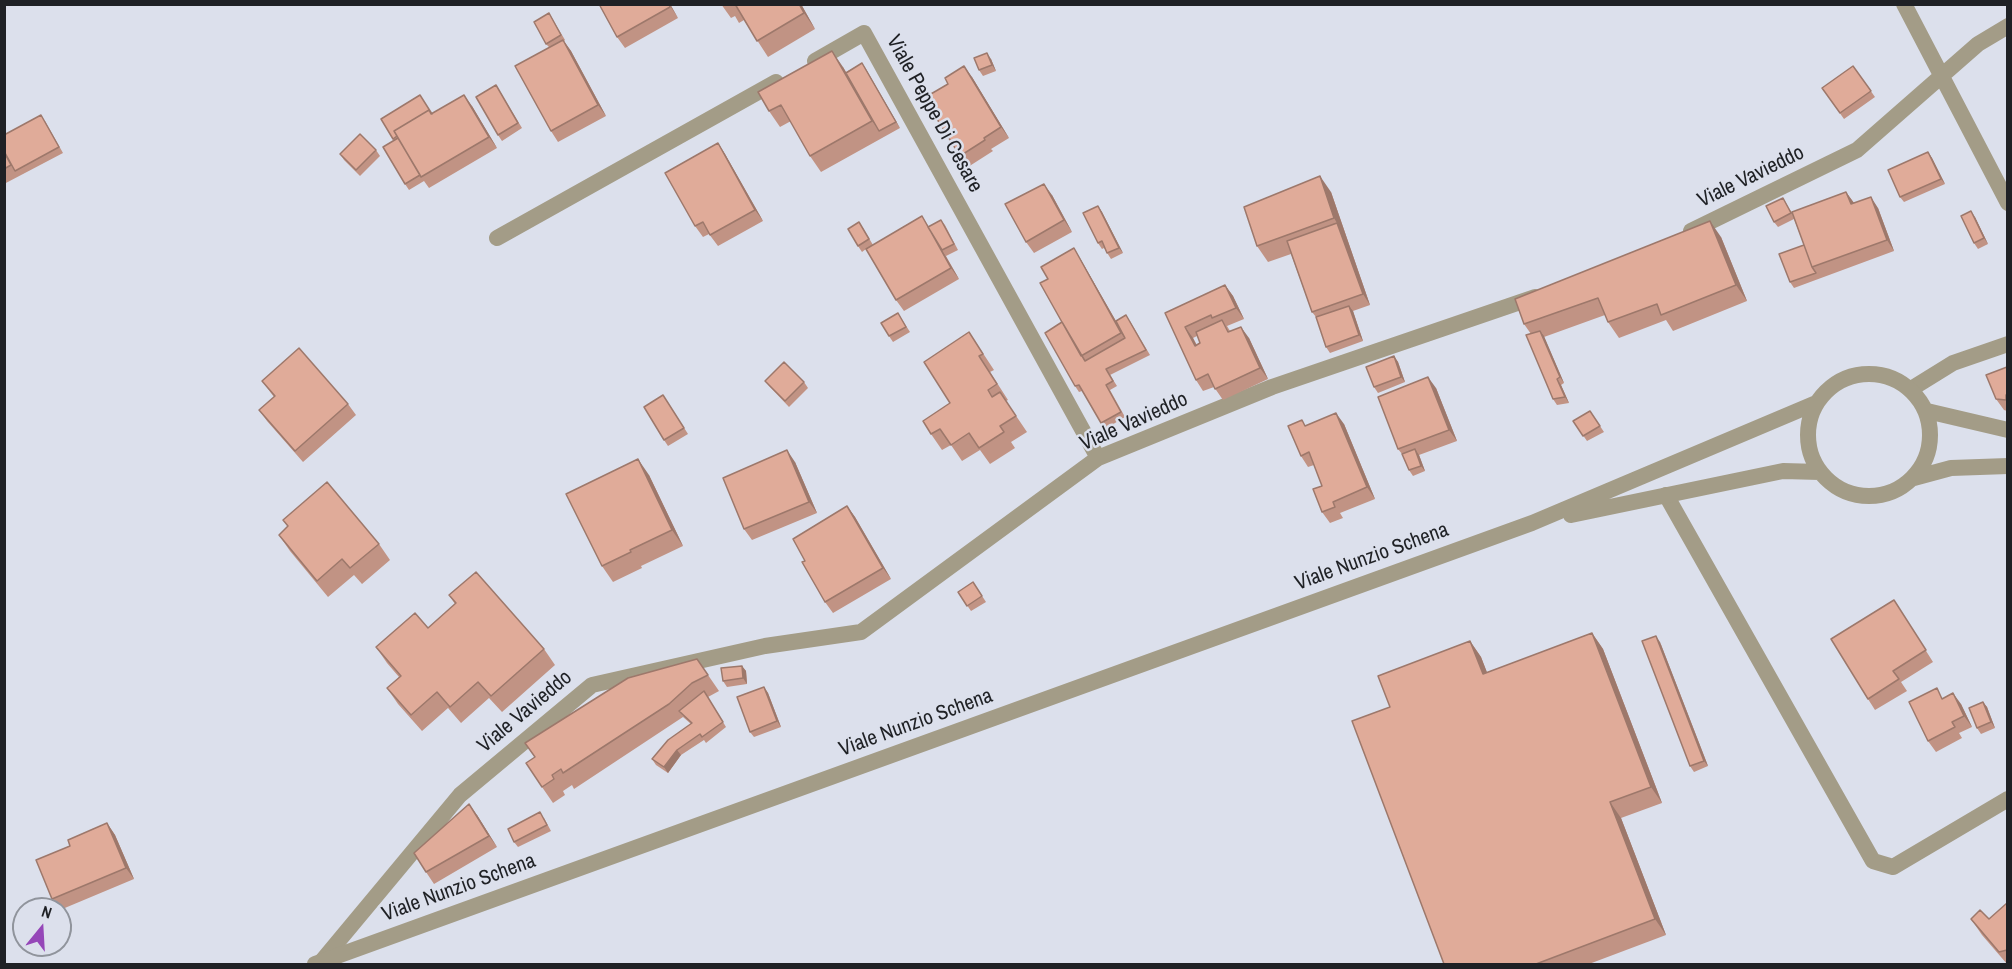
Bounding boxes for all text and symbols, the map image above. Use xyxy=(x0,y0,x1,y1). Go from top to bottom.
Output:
street label: Viale Peppe Di Cesare xyxy=(880,31,988,197)
street label: Viale Vavieddo xyxy=(1694,140,1808,214)
street label: Viale Vavieddo xyxy=(1076,387,1192,457)
street label: Viale Nunzio Schena xyxy=(1292,518,1452,596)
street label: Viale Vavieddo xyxy=(473,665,577,759)
street label: Viale Nunzio Schena xyxy=(836,684,996,762)
street label: Viale Nunzio Schena xyxy=(379,849,539,927)
north arrow xyxy=(12,897,72,957)
text: N xyxy=(39,900,55,924)

